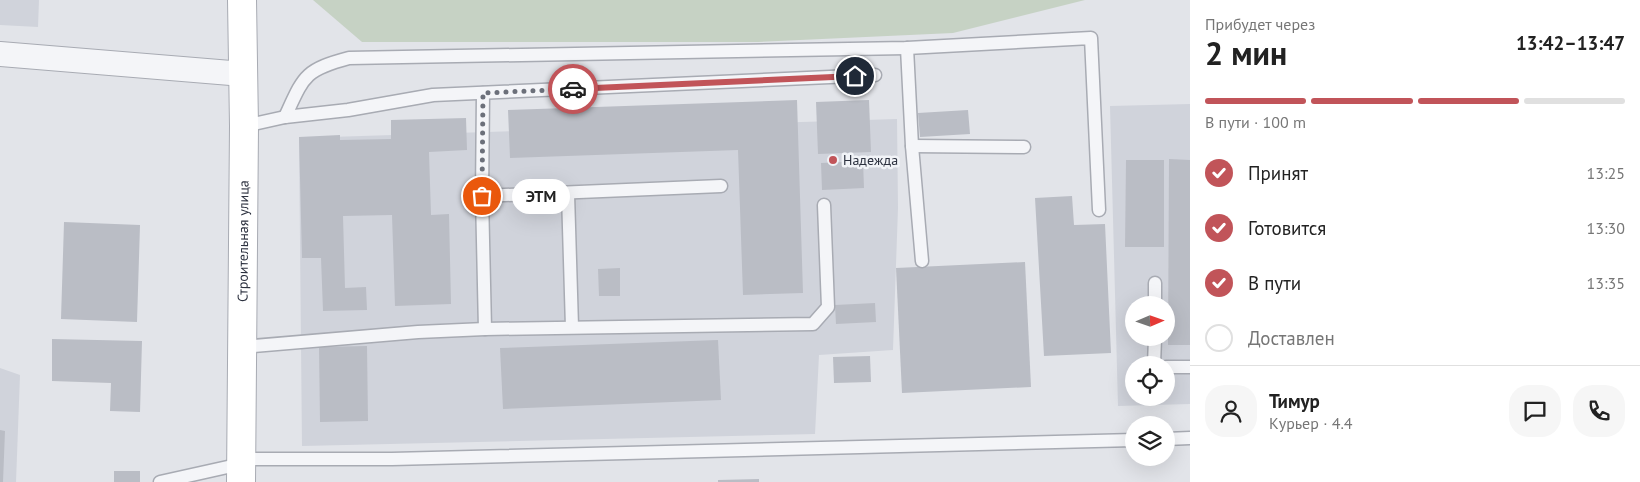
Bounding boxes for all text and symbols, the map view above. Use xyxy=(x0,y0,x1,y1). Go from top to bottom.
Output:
text: Прибудет через xyxy=(1205,14,1315,34)
text: 13:42–13:47 xyxy=(1516,31,1625,55)
text: 2 мин xyxy=(1205,32,1287,74)
pin xyxy=(834,55,876,97)
icon: home xyxy=(841,62,869,90)
courier xyxy=(548,64,598,114)
icon: car xyxy=(559,75,587,103)
text: В пути · 100 m xyxy=(1205,112,1306,132)
place label: Надежда xyxy=(843,151,898,169)
marker: Надежда xyxy=(827,154,839,166)
icon: check xyxy=(1205,159,1233,187)
text: Принят xyxy=(1248,161,1308,185)
text: 13:25 xyxy=(1587,163,1625,183)
pin xyxy=(461,175,503,217)
callout: ЭТМ xyxy=(512,178,570,214)
street label: Строительная улица xyxy=(234,180,253,302)
icon: bag xyxy=(468,182,496,210)
text: ЭТМ xyxy=(526,186,556,206)
icon: check xyxy=(1205,214,1233,242)
text: Готовится xyxy=(1248,216,1326,240)
text: 13:30 xyxy=(1587,218,1625,238)
icon: check xyxy=(1205,269,1233,297)
text: В пути xyxy=(1248,271,1301,295)
text: 13:35 xyxy=(1587,273,1625,293)
north arrow xyxy=(1125,296,1175,346)
map controls xyxy=(1125,296,1175,466)
text: Доставлен xyxy=(1248,326,1335,350)
button: locate xyxy=(1125,356,1175,406)
button: person xyxy=(1205,385,1257,437)
button: chat xyxy=(1509,385,1561,437)
button: phone xyxy=(1573,385,1625,437)
text: Тимур xyxy=(1269,389,1320,413)
text: Курьер · 4.4 xyxy=(1269,413,1353,433)
button: layers xyxy=(1125,416,1175,466)

